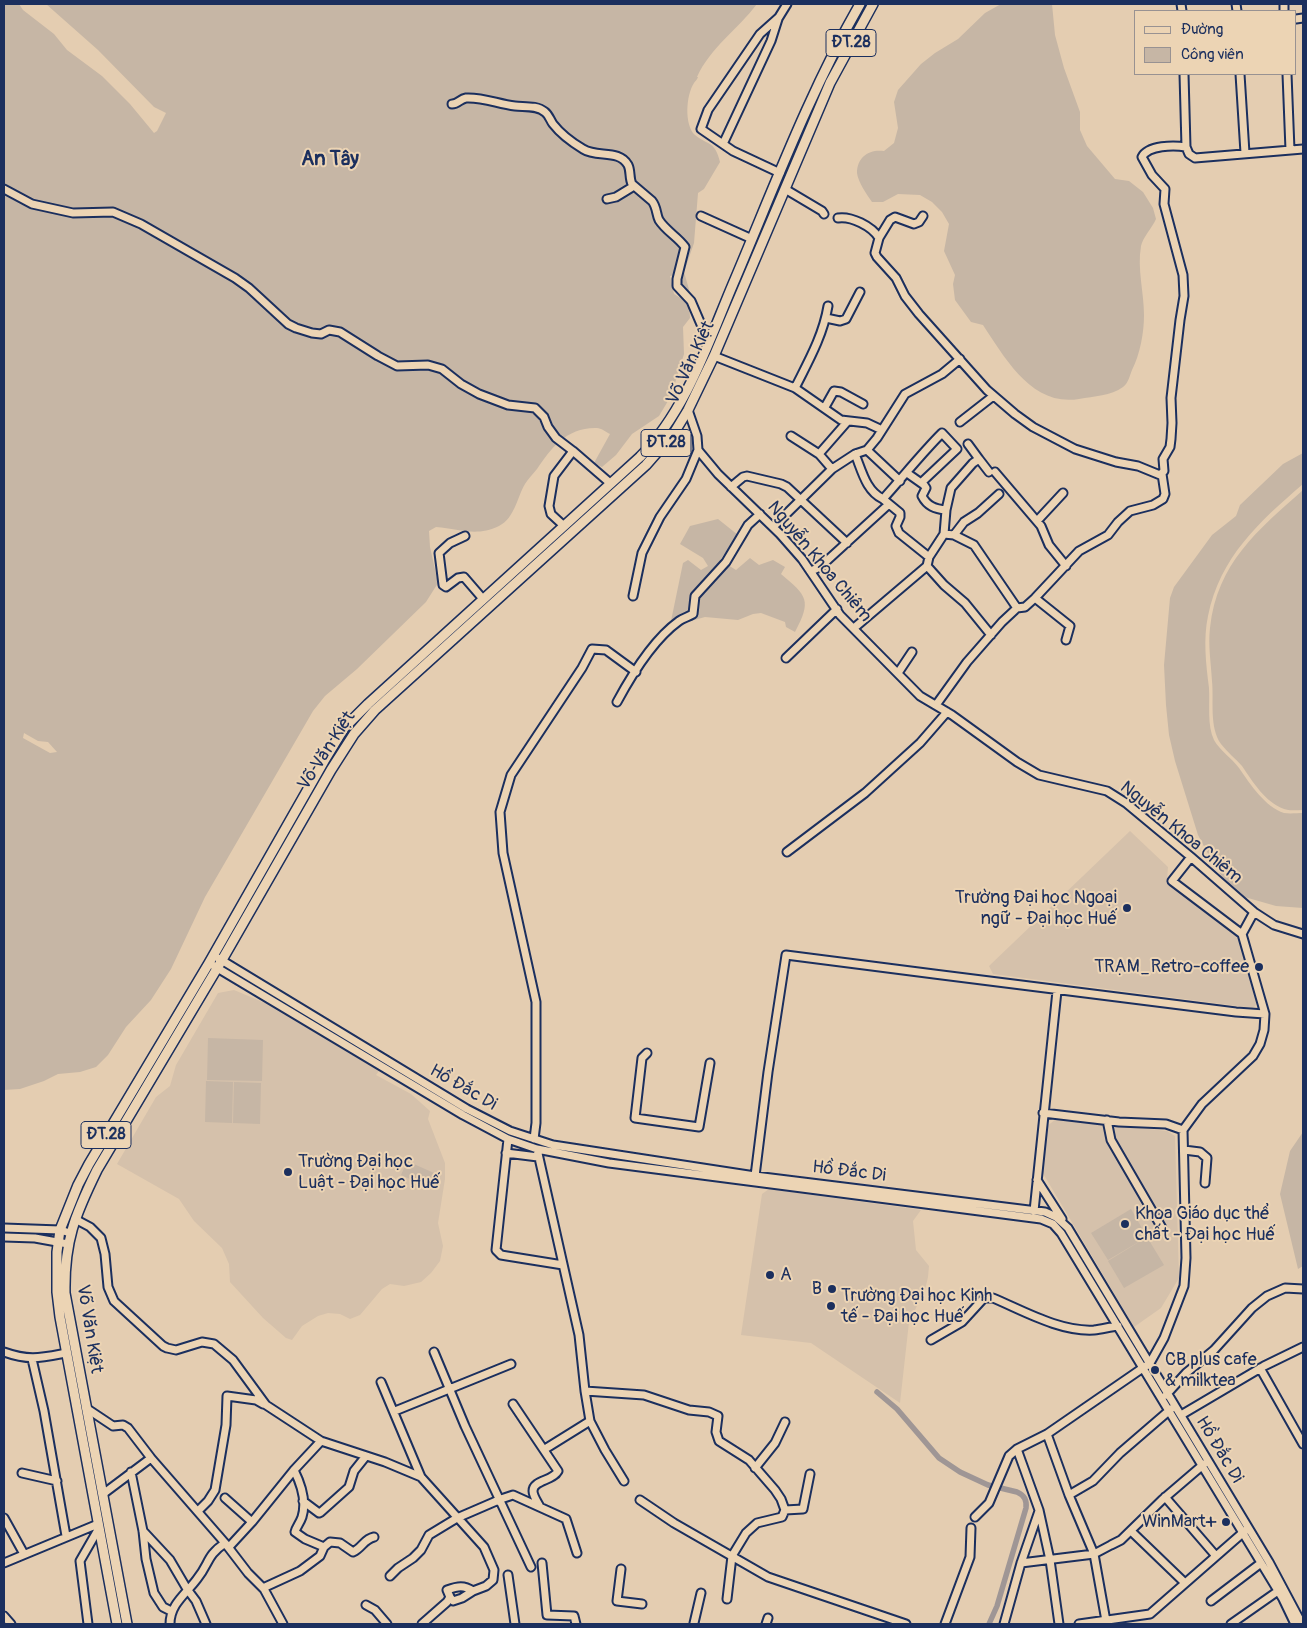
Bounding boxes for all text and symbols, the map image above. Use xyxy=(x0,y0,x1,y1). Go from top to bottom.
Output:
legend xyxy=(1134,10,1297,75)
text: Đường xyxy=(1181,20,1223,39)
road number: ĐT.28 xyxy=(826,29,876,56)
text: Công viên xyxy=(1181,45,1244,64)
district label: An Tây xyxy=(301,148,359,172)
street label: Võ Văn Kiệt xyxy=(662,318,720,408)
road number: ĐT.28 xyxy=(641,429,691,456)
street label: Nguyễn Khoa Chiêm xyxy=(762,497,876,627)
street label: Võ Văn Kiệt xyxy=(294,708,360,794)
street label: Nguyễn Khoa Chiêm xyxy=(1115,777,1247,889)
place label: Trường Đại học Ngoại ngữ - Đại học Huế xyxy=(955,887,1117,930)
marker: Trường Đại học Ngoại ngữ - Đại học Huế xyxy=(1121,902,1133,914)
place label: TRẠM_Retro-coffee xyxy=(1094,956,1249,978)
marker: TRẠM_Retro-coffee xyxy=(1253,961,1265,973)
street label: Hồ Đắc Di xyxy=(426,1060,500,1116)
road number: ĐT.28 xyxy=(81,1122,131,1148)
place label: Trường Đại học Luật - Đại học Huế xyxy=(298,1151,440,1194)
street label: Hồ Đắc Di xyxy=(811,1157,887,1187)
marker: Trường Đại học Luật - Đại học Huế xyxy=(282,1166,294,1178)
place label: Khoa Giáo dục thể chất - Đại học Huế xyxy=(1135,1203,1275,1246)
marker: Khoa Giáo dục thể chất - Đại học Huế xyxy=(1119,1218,1131,1230)
place label: A xyxy=(780,1264,792,1286)
marker: A xyxy=(764,1269,776,1281)
place label: B xyxy=(812,1278,822,1300)
street label: Võ Văn Kiệt xyxy=(71,1283,107,1375)
marker: B xyxy=(826,1283,838,1295)
place label: Trường Đại học Kinh tế - Đại học Huế xyxy=(841,1285,993,1328)
marker: Trường Đại học Kinh tế - Đại học Huế xyxy=(825,1300,837,1312)
place label: CB plus cafe & milktea xyxy=(1165,1349,1257,1392)
marker: CB plus cafe & milktea xyxy=(1149,1364,1161,1376)
street label: Hồ Đắc Di xyxy=(1191,1413,1247,1487)
place label: WinMart+ xyxy=(1142,1511,1216,1533)
marker: WinMart+ xyxy=(1220,1516,1232,1528)

